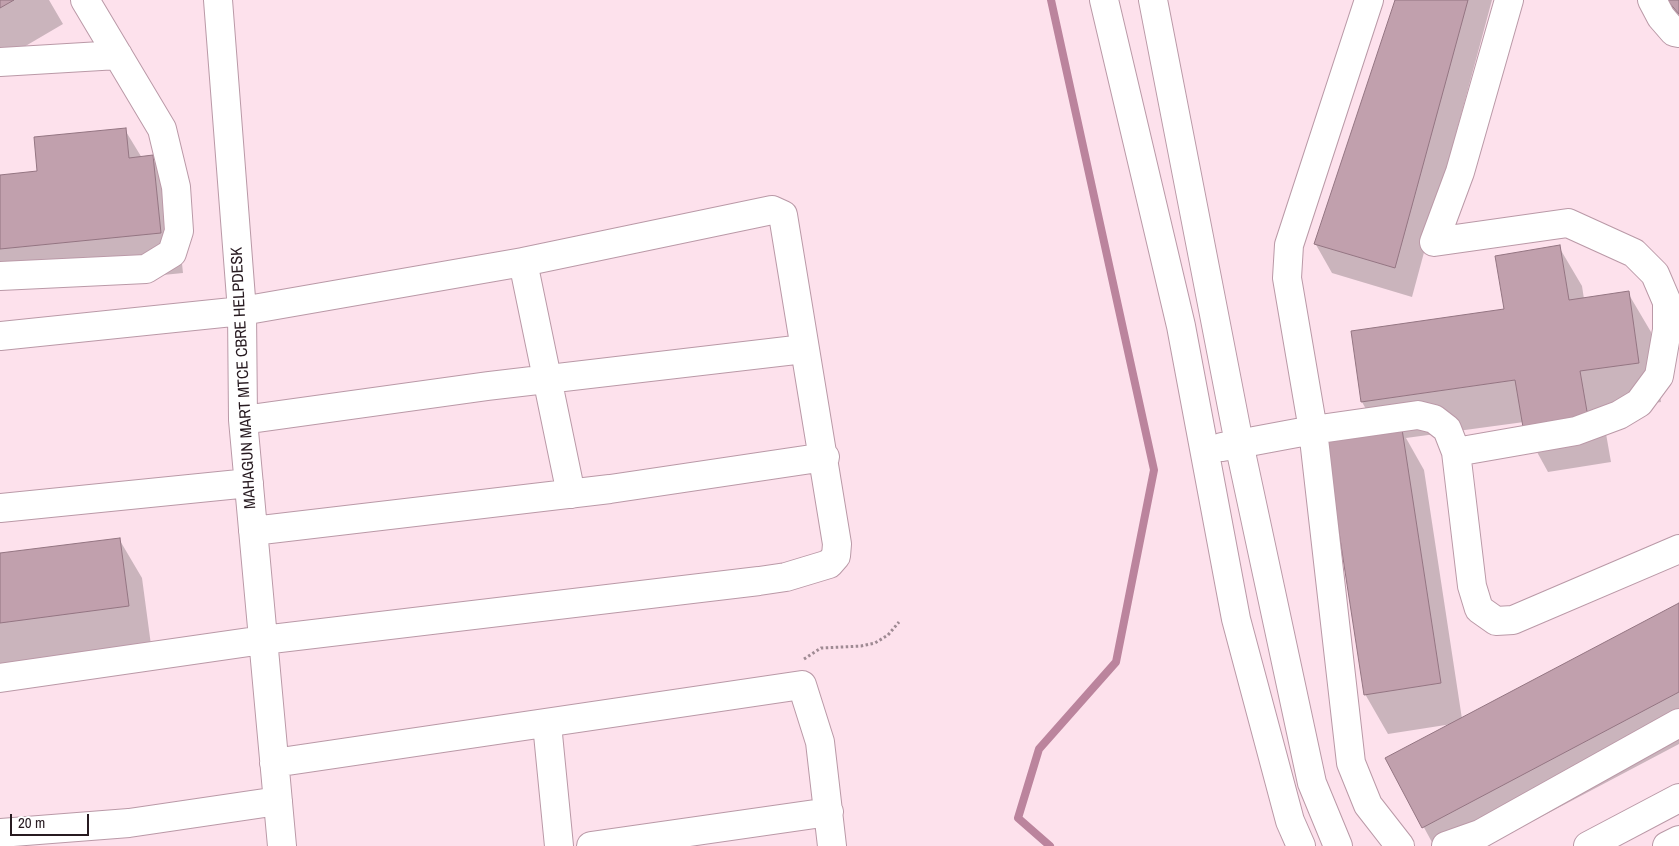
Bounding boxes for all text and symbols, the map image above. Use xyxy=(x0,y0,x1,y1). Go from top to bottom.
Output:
street label: MAHAGUN MART MTCE CBRE HELPDESK xyxy=(228,247,260,509)
scale bar xyxy=(12,804,91,836)
text: 20 m xyxy=(18,812,45,833)

